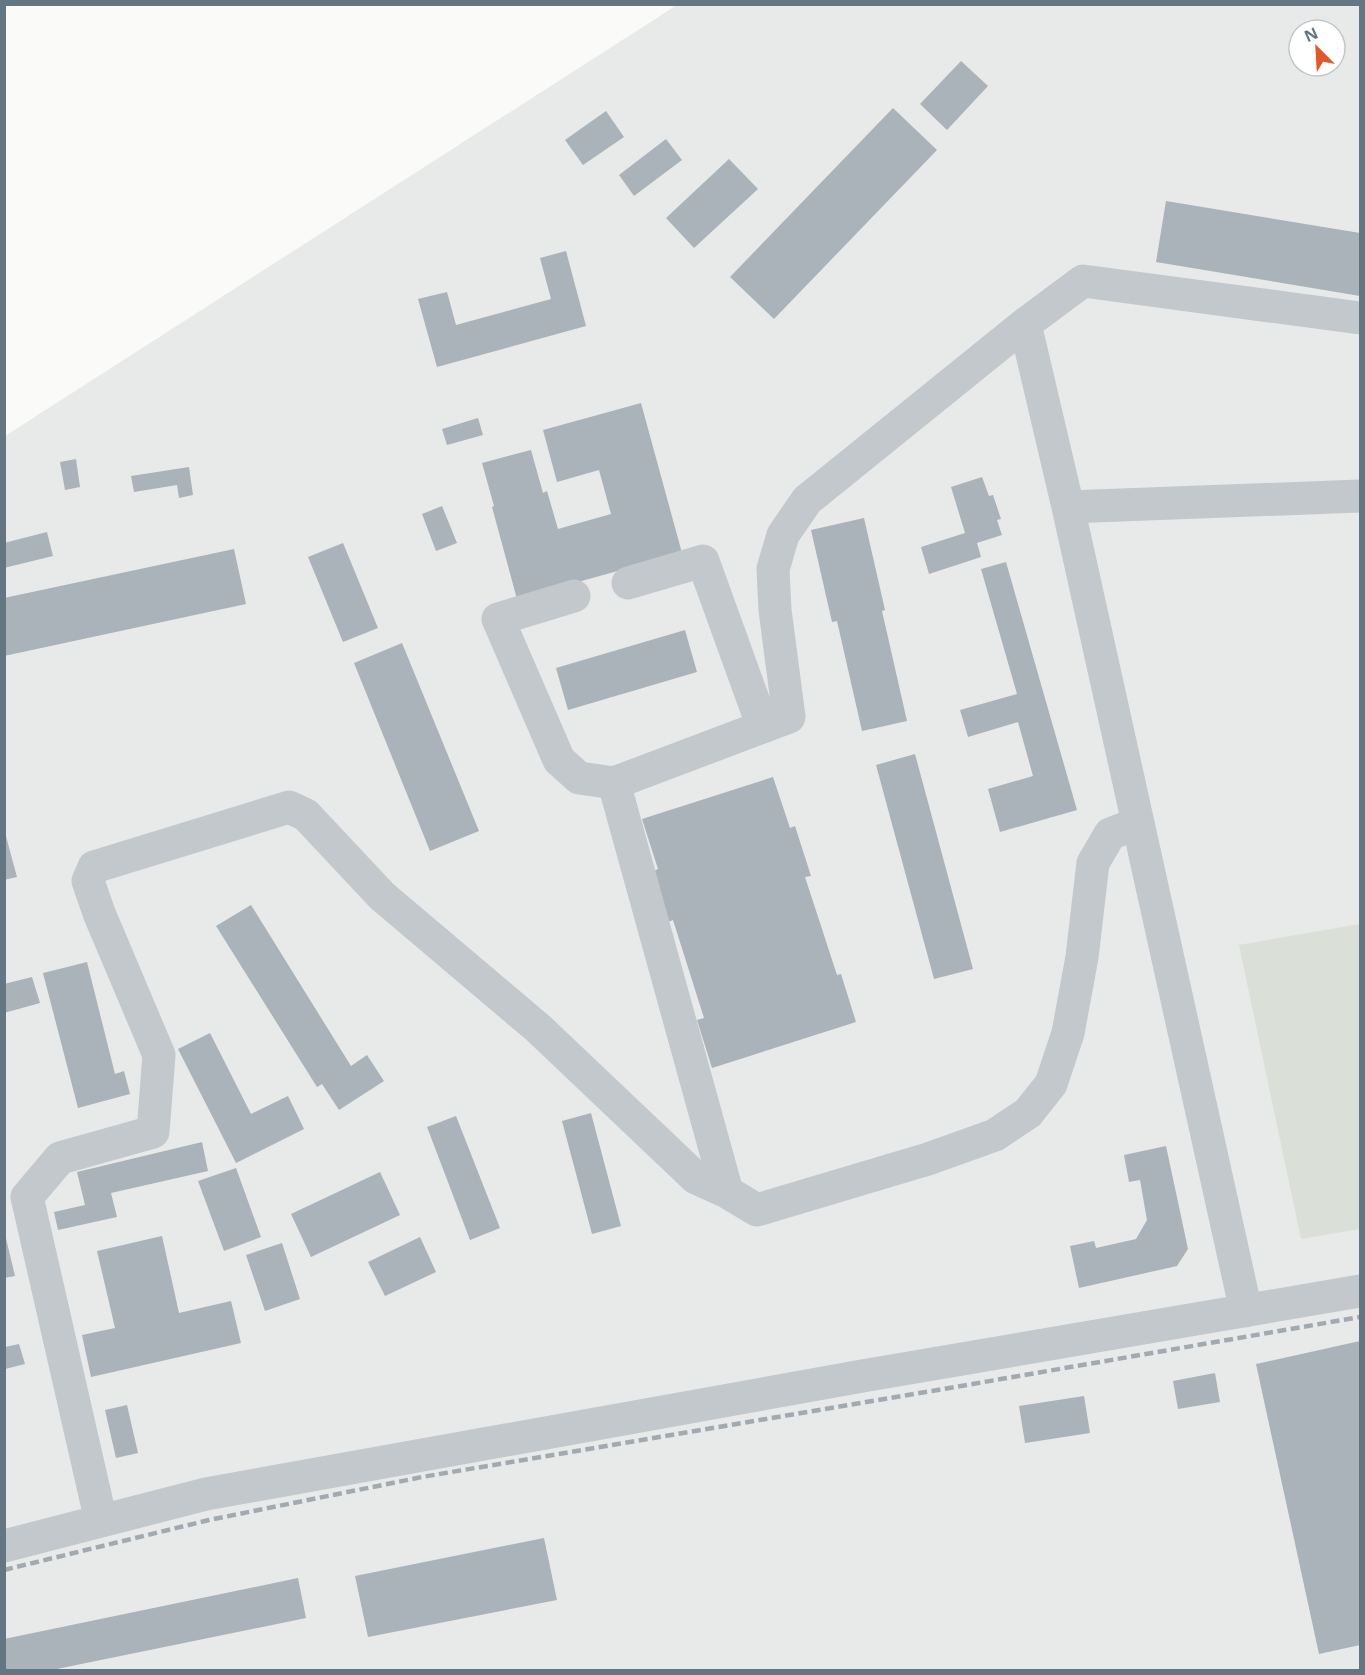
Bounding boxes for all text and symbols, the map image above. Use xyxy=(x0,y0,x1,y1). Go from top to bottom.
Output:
north arrow xyxy=(1287,18,1347,78)
text: N xyxy=(1300,22,1321,47)

